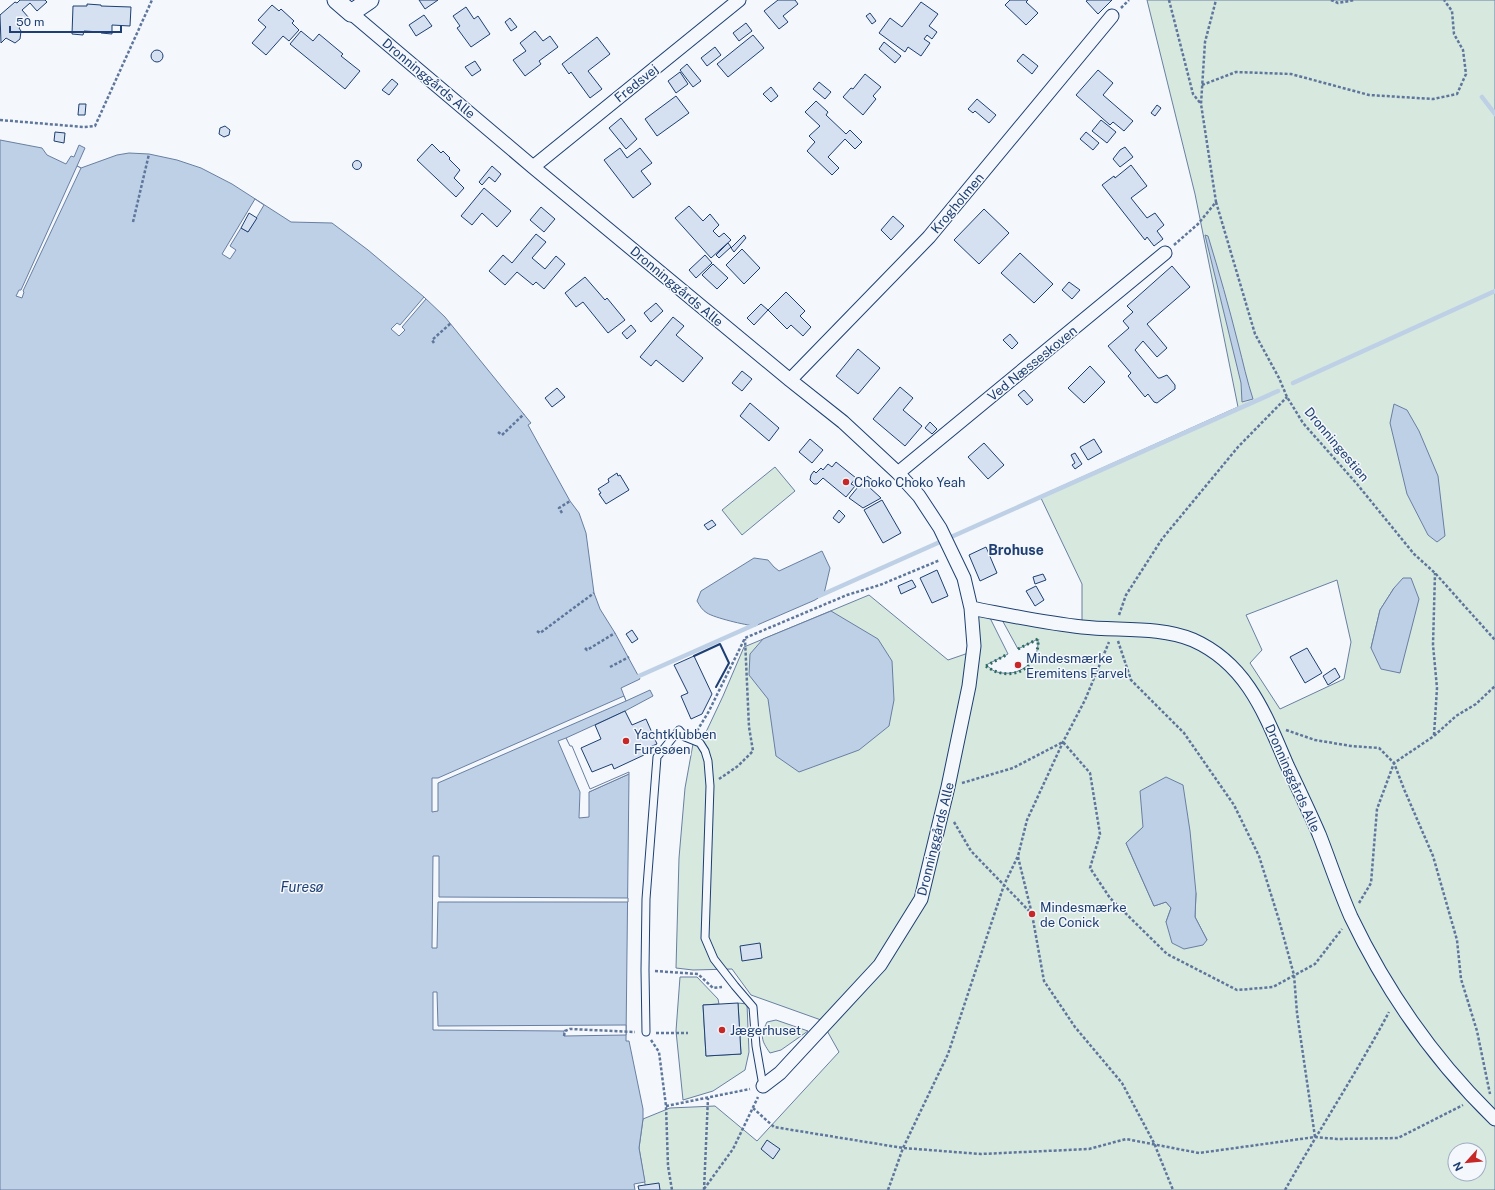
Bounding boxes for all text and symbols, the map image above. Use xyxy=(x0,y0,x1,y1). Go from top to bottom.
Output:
scale bar xyxy=(10,8,121,34)
text: 50 m xyxy=(16,15,44,29)
street label: Dronninggårds Alle xyxy=(379,35,478,122)
street label: Fredsvej xyxy=(612,61,661,105)
street label: Krogholmen xyxy=(928,170,987,237)
street label: Dronninggårds Alle xyxy=(627,243,726,330)
street label: Ved Næsseskoven xyxy=(985,323,1080,404)
street label: Dronningestien xyxy=(1301,404,1372,484)
place label: Choko Choko Yeah xyxy=(854,475,965,490)
marker: Choko Choko Yeah xyxy=(841,477,851,487)
district label: Brohuse xyxy=(988,542,1044,558)
place label: Mindesmærke Eremitens Farvel xyxy=(1026,651,1128,681)
marker: Mindesmærke Eremitens Farvel xyxy=(1013,660,1023,670)
street label: Dronninggårds Alle xyxy=(1262,722,1323,834)
place label: Yachtklubben Furesøen xyxy=(634,727,717,757)
marker: Yachtklubben Furesøen xyxy=(621,736,631,746)
street label: Dronninggårds Alle xyxy=(914,781,957,897)
water label: Furesø xyxy=(281,879,324,895)
place label: Mindesmærke de Conick xyxy=(1040,900,1127,930)
marker: Mindesmærke de Conick xyxy=(1027,909,1037,919)
place label: Jægerhuset xyxy=(730,1023,801,1038)
marker: Jægerhuset xyxy=(717,1025,727,1035)
north arrow xyxy=(1447,1142,1487,1182)
text: N xyxy=(1451,1160,1465,1173)

